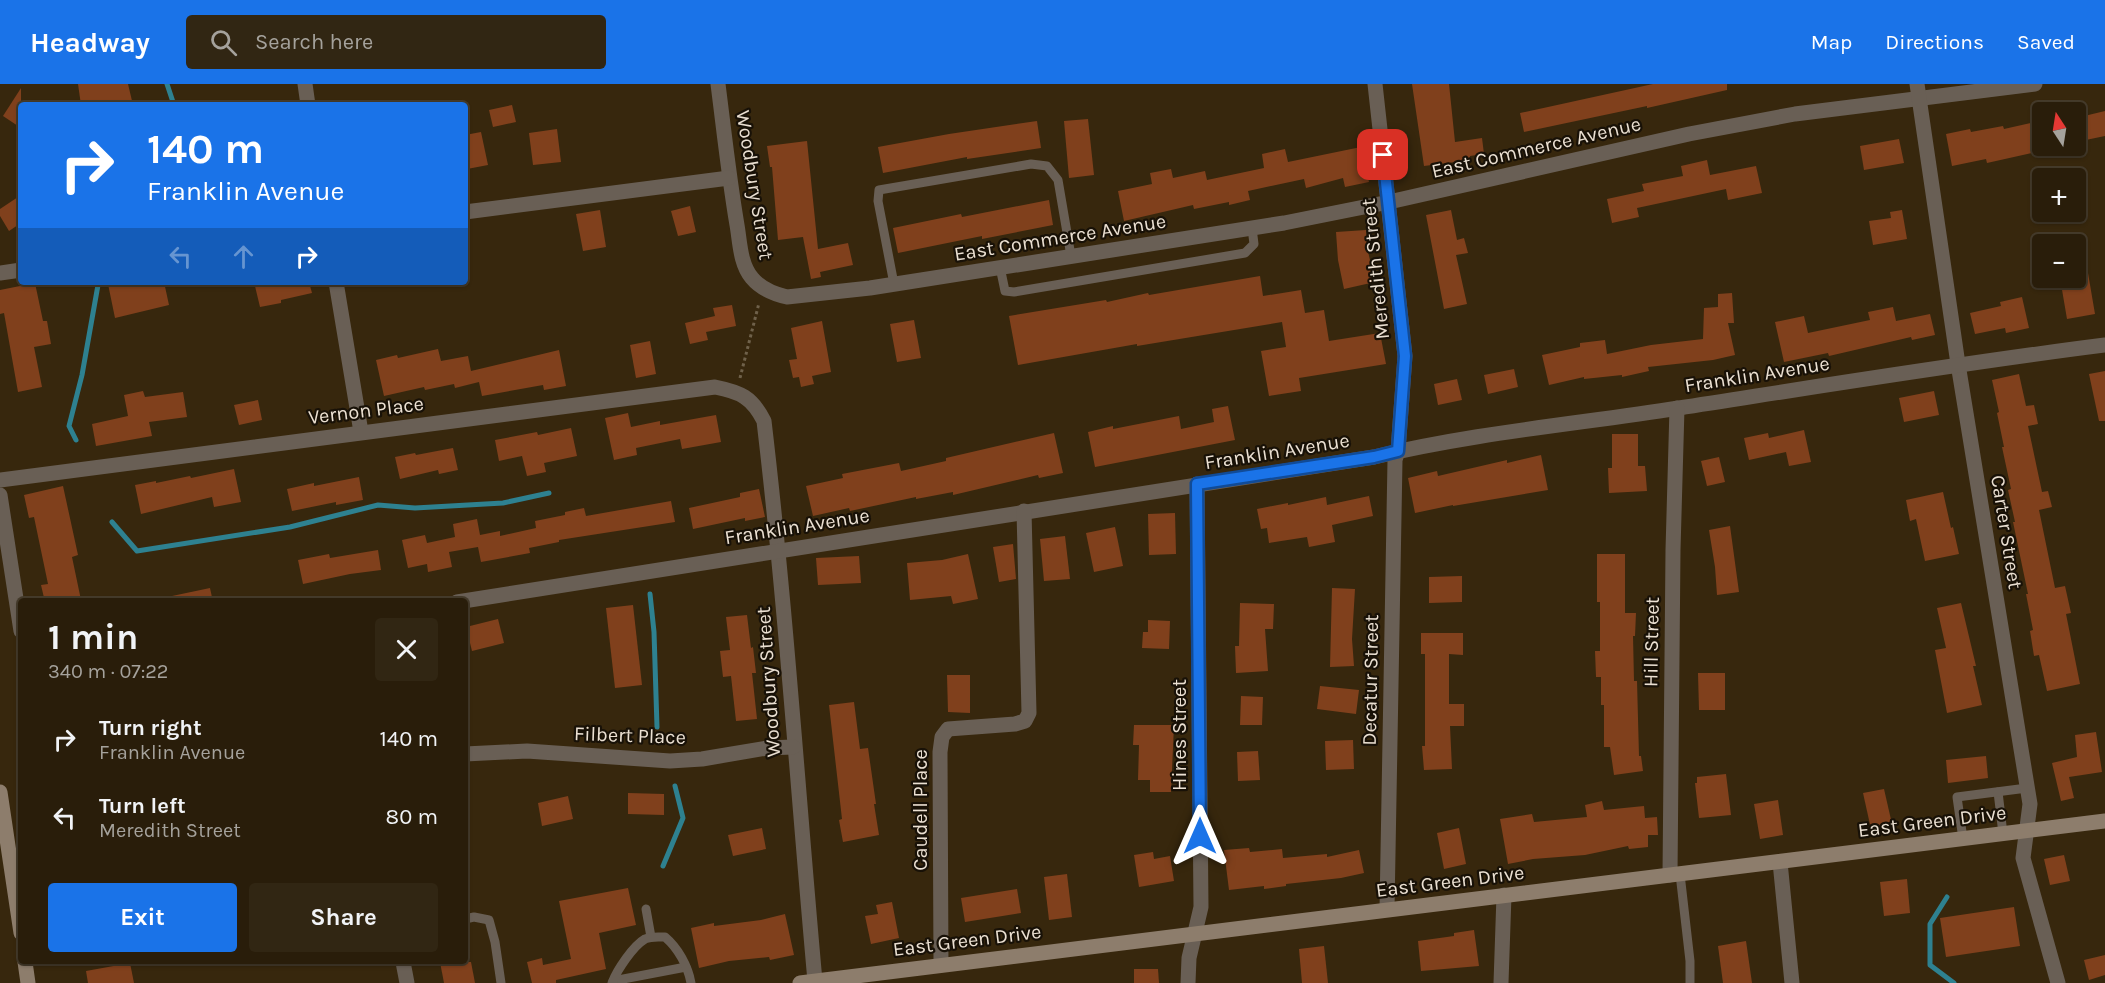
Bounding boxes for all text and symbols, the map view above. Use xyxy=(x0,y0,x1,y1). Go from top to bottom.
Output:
search box xyxy=(186,15,606,69)
text: Headway xyxy=(30,26,150,59)
icon: search xyxy=(207,26,240,59)
text: Search here xyxy=(255,29,373,55)
text: Map xyxy=(1811,30,1852,54)
text: Directions xyxy=(1885,30,1984,54)
text: Saved xyxy=(2017,30,2075,54)
north arrow xyxy=(2032,102,2086,156)
map controls xyxy=(2032,102,2086,288)
street label: Woodbury Street xyxy=(731,109,778,262)
street label: East Commerce Avenue xyxy=(1429,112,1643,183)
text: 140 m xyxy=(147,124,264,174)
icon: right xyxy=(48,126,126,204)
pin xyxy=(1357,129,1408,180)
icon: arrive xyxy=(1366,138,1399,171)
button: + xyxy=(2032,168,2086,222)
text: Franklin Avenue xyxy=(147,175,344,207)
street label: Meredith Street xyxy=(1357,197,1394,341)
street label: East Commerce Avenue xyxy=(952,209,1168,266)
button: − xyxy=(2032,234,2086,288)
icon: left xyxy=(164,240,197,273)
icon: ahead xyxy=(227,240,260,273)
icon: right xyxy=(290,240,323,273)
street label: Franklin Avenue xyxy=(1683,352,1831,397)
street label: Vernon Place xyxy=(307,392,425,429)
street label: Franklin Avenue xyxy=(1203,429,1351,474)
street label: Carter Street xyxy=(1986,473,2027,591)
street label: Franklin Avenue xyxy=(723,504,871,549)
street label: Hill Street xyxy=(1639,596,1664,687)
street label: Woodbury Street xyxy=(752,605,785,758)
street label: Decatur Street xyxy=(1358,614,1383,746)
text: 1 min xyxy=(48,616,138,658)
button: close xyxy=(375,618,438,681)
text: 340 m · 07:22 xyxy=(48,660,168,683)
street label: Hines Street xyxy=(1168,679,1191,791)
text: Turn right xyxy=(99,715,202,741)
street label: Filbert Place xyxy=(574,722,686,749)
icon: right xyxy=(48,723,81,756)
text: 140 m xyxy=(380,726,438,752)
text: Franklin Avenue xyxy=(99,741,245,764)
street label: Caudell Place xyxy=(909,749,932,871)
text: Turn left xyxy=(99,793,186,819)
icon: left xyxy=(48,801,81,834)
street label: East Green Drive xyxy=(1857,801,2008,842)
text: 80 m xyxy=(386,804,438,830)
position arrow xyxy=(1168,804,1232,868)
text: Meredith Street xyxy=(99,819,241,842)
street label: East Green Drive xyxy=(1375,861,1526,902)
button: Exit xyxy=(48,883,237,952)
button: Share xyxy=(249,883,438,952)
street label: East Green Drive xyxy=(892,920,1043,961)

